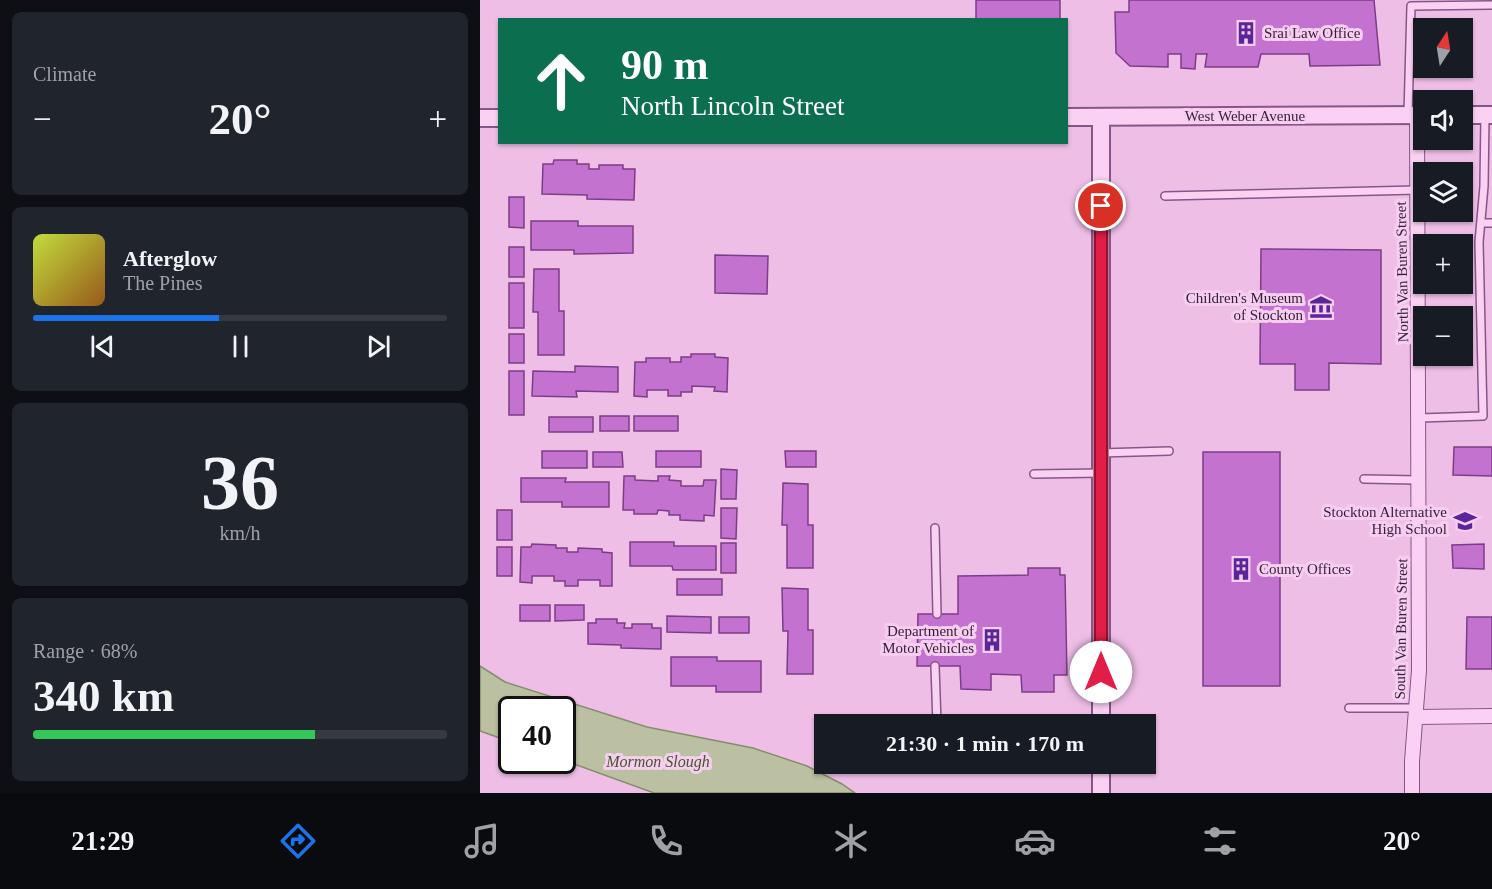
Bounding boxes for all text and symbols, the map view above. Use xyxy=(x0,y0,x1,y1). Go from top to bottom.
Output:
north arrow xyxy=(1413,18,1473,78)
map controls xyxy=(1413,18,1473,366)
building icon: Srai Law Office xyxy=(1233,20,1259,46)
place label: Srai Law Office xyxy=(1264,25,1361,41)
icon: ahead xyxy=(522,42,600,120)
text: 90 m xyxy=(621,42,709,88)
text: Climate xyxy=(33,63,96,85)
button: sound xyxy=(1413,90,1473,150)
text: North Lincoln Street xyxy=(621,91,844,121)
text: 20° xyxy=(209,94,272,144)
text: − xyxy=(33,101,52,137)
text: + xyxy=(428,101,447,137)
street label: West Weber Avenue xyxy=(1185,108,1306,124)
button: layers xyxy=(1413,162,1473,222)
pin xyxy=(1075,180,1126,231)
icon: arrive xyxy=(1084,189,1117,222)
street label: North Van Buren Street xyxy=(1393,201,1411,343)
button: + xyxy=(1413,234,1473,294)
text: Afterglow xyxy=(123,246,217,271)
text: The Pines xyxy=(123,272,202,294)
place label: Children's Museum of Stockton xyxy=(1186,290,1303,323)
museum icon: Children's Museum of Stockton xyxy=(1308,294,1334,320)
button: − xyxy=(1413,306,1473,366)
icon: previous xyxy=(86,330,119,363)
icon: pause xyxy=(224,330,257,363)
icon: next xyxy=(362,330,395,363)
text: 36 xyxy=(201,439,279,526)
place label: Stockton Alternative High School xyxy=(1323,504,1447,537)
school or university icon: Stockton Alternative High School xyxy=(1452,508,1478,534)
text: km/h xyxy=(219,522,261,544)
building icon: County Offices xyxy=(1228,556,1254,582)
street label: South Van Buren Street xyxy=(1392,558,1410,700)
place label: County Offices xyxy=(1259,561,1351,577)
place label: Department of Motor Vehicles xyxy=(882,623,974,656)
building icon: Department of Motor Vehicles xyxy=(979,627,1005,653)
text: Range · 68% xyxy=(33,640,137,662)
position arrow xyxy=(1069,640,1133,704)
text: 340 km xyxy=(33,671,174,721)
speed limit sign: 40 xyxy=(498,696,576,774)
text: 21:30 · 1 min · 170 m xyxy=(886,731,1084,756)
water label: Mormon Slough xyxy=(605,753,710,771)
icon: directions xyxy=(277,820,319,862)
icon: music xyxy=(461,820,503,862)
icon: phone xyxy=(645,820,687,862)
icon: climate xyxy=(830,820,872,862)
icon: car xyxy=(1014,820,1056,862)
icon: filters xyxy=(1199,820,1241,862)
text: 21:29 xyxy=(71,826,134,856)
text: 20° xyxy=(1383,826,1421,856)

